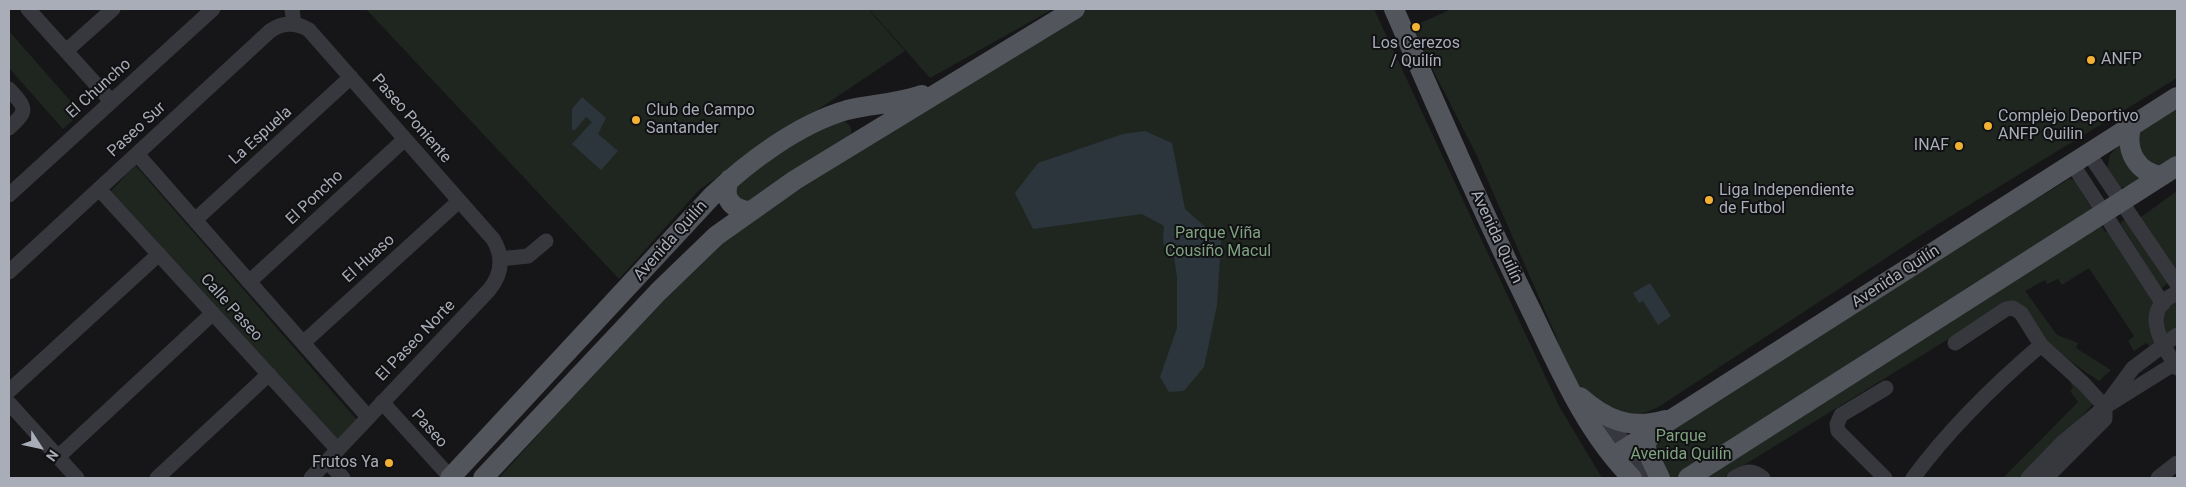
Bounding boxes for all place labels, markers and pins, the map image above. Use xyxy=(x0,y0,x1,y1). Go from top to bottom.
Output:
marker: Los Cerezos / Quilín xyxy=(1410,21,1422,33)
place label: Los Cerezos / Quilín xyxy=(1372,34,1460,72)
place label: ANFP xyxy=(2101,50,2142,70)
marker: ANFP xyxy=(2085,54,2097,66)
place label: Club de Campo Santander xyxy=(646,101,755,139)
place label: Complejo Deportivo ANFP Quilin xyxy=(1998,107,2139,145)
marker: Club de Campo Santander xyxy=(630,114,642,126)
marker: Complejo Deportivo ANFP Quilin xyxy=(1982,120,1994,132)
place label: INAF xyxy=(1914,136,1949,156)
marker: INAF xyxy=(1953,140,1965,152)
place label: Liga Independiente de Futbol xyxy=(1719,181,1854,219)
marker: Liga Independiente de Futbol xyxy=(1703,194,1715,206)
place label: Frutos Ya xyxy=(312,453,379,473)
marker: Frutos Ya xyxy=(383,457,395,469)

